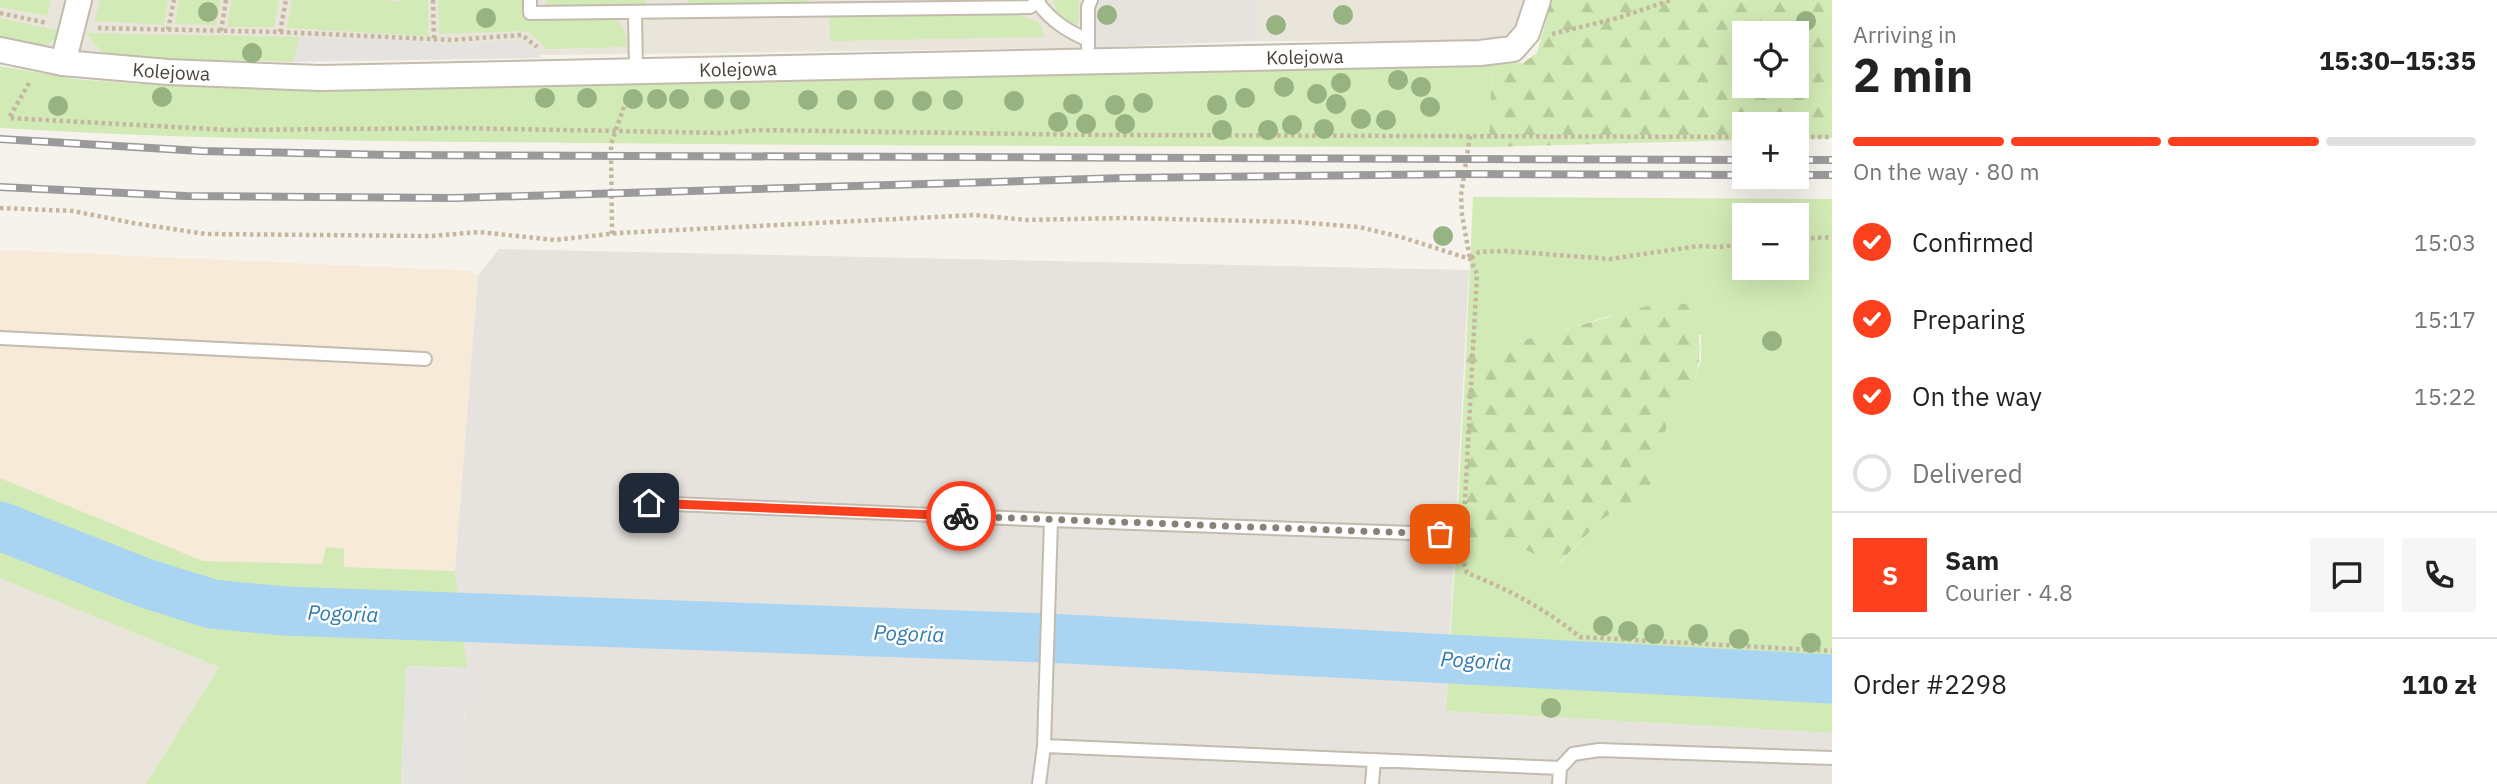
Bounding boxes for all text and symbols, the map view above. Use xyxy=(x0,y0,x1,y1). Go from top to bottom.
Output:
text: Arriving in xyxy=(1853,19,1957,49)
map controls xyxy=(1732,21,1809,280)
button: locate xyxy=(1732,21,1809,98)
text: 15:30–15:35 xyxy=(2319,43,2476,77)
street label: Kolejowa xyxy=(1266,44,1344,70)
text: 2 min xyxy=(1853,45,1973,105)
street label: Kolejowa xyxy=(699,56,777,82)
street label: Kolejowa xyxy=(132,57,211,86)
button: + xyxy=(1732,112,1809,189)
text: On the way · 80 m xyxy=(1853,156,2040,186)
button: − xyxy=(1732,203,1809,280)
icon: check xyxy=(1853,223,1891,261)
text: Confirmed xyxy=(1912,225,2034,259)
text: 15:03 xyxy=(2414,227,2476,257)
icon: check xyxy=(1853,300,1891,338)
text: Preparing xyxy=(1912,302,2025,336)
text: 15:17 xyxy=(2414,304,2476,334)
icon: check xyxy=(1853,377,1891,415)
text: On the way xyxy=(1912,379,2042,413)
text: 15:22 xyxy=(2414,381,2476,411)
text: Delivered xyxy=(1912,456,2023,490)
pin xyxy=(619,473,679,533)
courier xyxy=(926,481,996,551)
icon: home xyxy=(630,484,668,522)
icon: bike xyxy=(942,497,980,535)
pin xyxy=(1410,504,1470,564)
icon: bag xyxy=(1421,515,1459,553)
button: chat xyxy=(2310,538,2384,612)
button: phone xyxy=(2402,538,2476,612)
text: Sam xyxy=(1945,543,1999,577)
text: S xyxy=(1882,558,1898,592)
text: Courier · 4.8 xyxy=(1945,577,2073,607)
water label: Pogoria xyxy=(307,598,379,628)
water label: Pogoria xyxy=(873,618,945,648)
water label: Pogoria xyxy=(1440,644,1512,676)
text: Order #2298 xyxy=(1853,667,2007,701)
text: 110 zł xyxy=(2401,667,2476,701)

